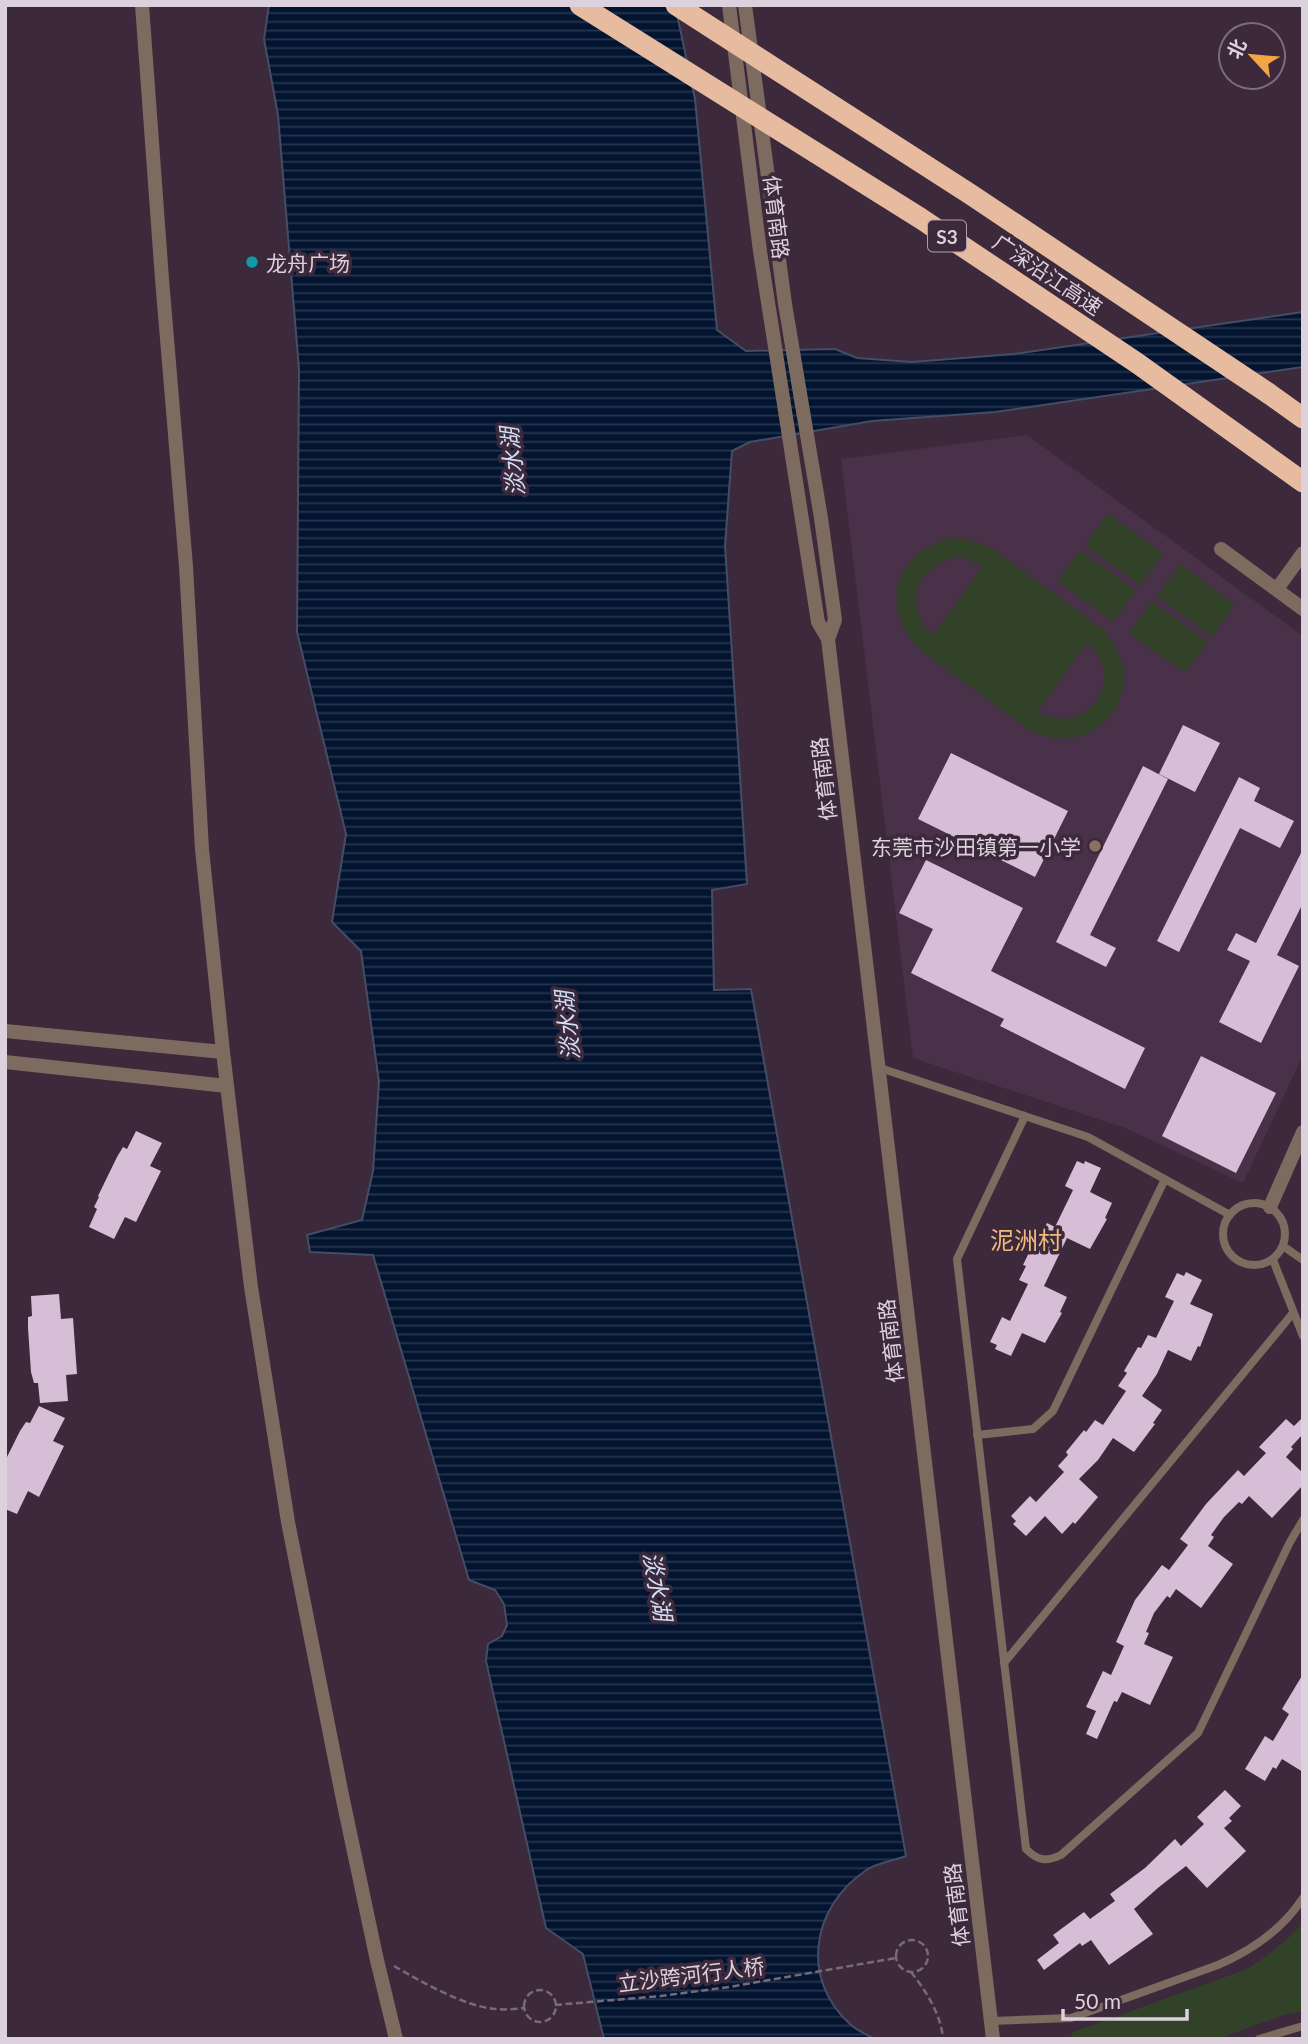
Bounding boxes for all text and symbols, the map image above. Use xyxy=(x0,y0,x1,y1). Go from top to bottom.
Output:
north arrow xyxy=(1217,21,1287,91)
text: 北 xyxy=(1222,35,1251,62)
street label: 体育南路 xyxy=(759,174,795,260)
road number: S3 xyxy=(928,220,966,252)
street label: 广深沿江高速 xyxy=(989,228,1107,320)
place label: 龙舟广场 xyxy=(266,250,350,275)
marker: 龙舟广场 xyxy=(244,254,260,270)
water label: 淡水湖 xyxy=(494,423,530,498)
street label: 体育南路 xyxy=(805,736,841,822)
place label: 东莞市沙田镇第一小学 xyxy=(871,834,1081,859)
marker: 东莞市沙田镇第一小学 xyxy=(1087,838,1103,854)
water label: 淡水湖 xyxy=(549,987,585,1062)
district label: 泥洲村 xyxy=(990,1225,1062,1254)
street label: 体育南路 xyxy=(872,1298,908,1384)
water label: 淡水湖 xyxy=(638,1550,678,1625)
street label: 体育南路 xyxy=(938,1862,974,1948)
street label: 立沙跨河行人桥 xyxy=(617,1953,765,1995)
scale bar xyxy=(1063,1978,1187,2022)
text: 50 m xyxy=(1074,1988,1121,2013)

